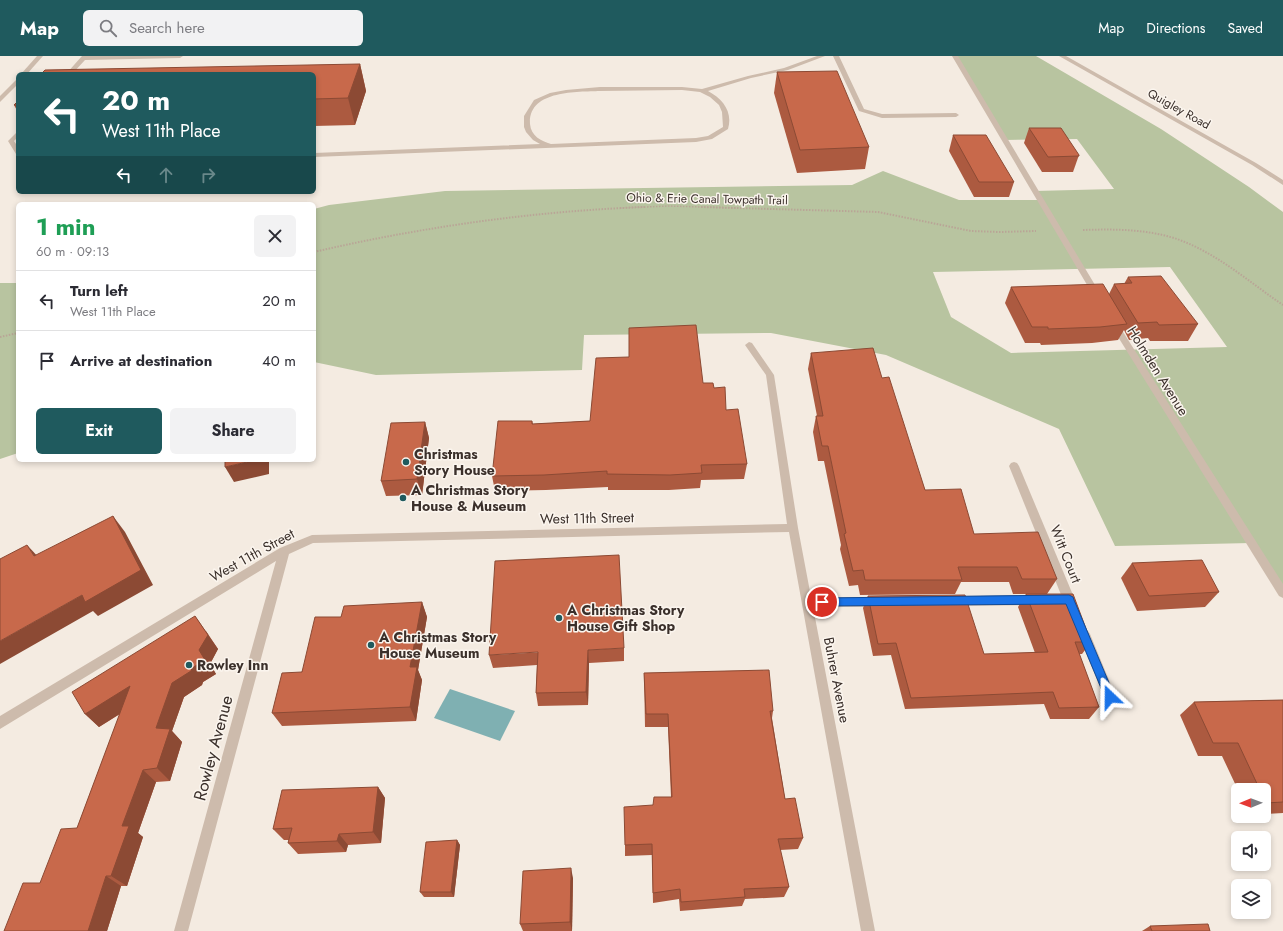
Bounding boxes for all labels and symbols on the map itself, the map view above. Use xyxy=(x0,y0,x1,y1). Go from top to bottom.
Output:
street label: Quigley Road xyxy=(1144,84,1214,134)
street label: Ohio & Erie Canal Towpath Trail xyxy=(626,189,788,209)
street label: Holmden Avenue xyxy=(1122,322,1194,420)
place label: Christmas Story House xyxy=(414,444,495,480)
marker: Christmas Story House xyxy=(401,457,411,467)
place label: A Christmas Story House & Museum xyxy=(410,480,529,516)
marker: A Christmas Story House & Museum xyxy=(398,493,408,503)
street label: West 11th Street xyxy=(540,507,635,529)
street label: Witt Court xyxy=(1045,522,1087,587)
street label: West 11th Street xyxy=(206,523,299,587)
pin xyxy=(805,585,839,619)
place label: A Christmas Story House Gift Shop xyxy=(566,600,685,636)
marker: A Christmas Story House Gift Shop xyxy=(554,613,564,623)
place label: A Christmas Story House Museum xyxy=(378,627,497,663)
street label: Buhrer Avenue xyxy=(819,635,855,725)
marker: A Christmas Story House Museum xyxy=(366,640,376,650)
place label: Rowley Inn xyxy=(197,655,268,675)
marker: Rowley Inn xyxy=(184,660,194,670)
position arrow xyxy=(1089,676,1131,718)
street label: Rowley Avenue xyxy=(187,692,239,803)
north arrow xyxy=(1231,783,1271,823)

